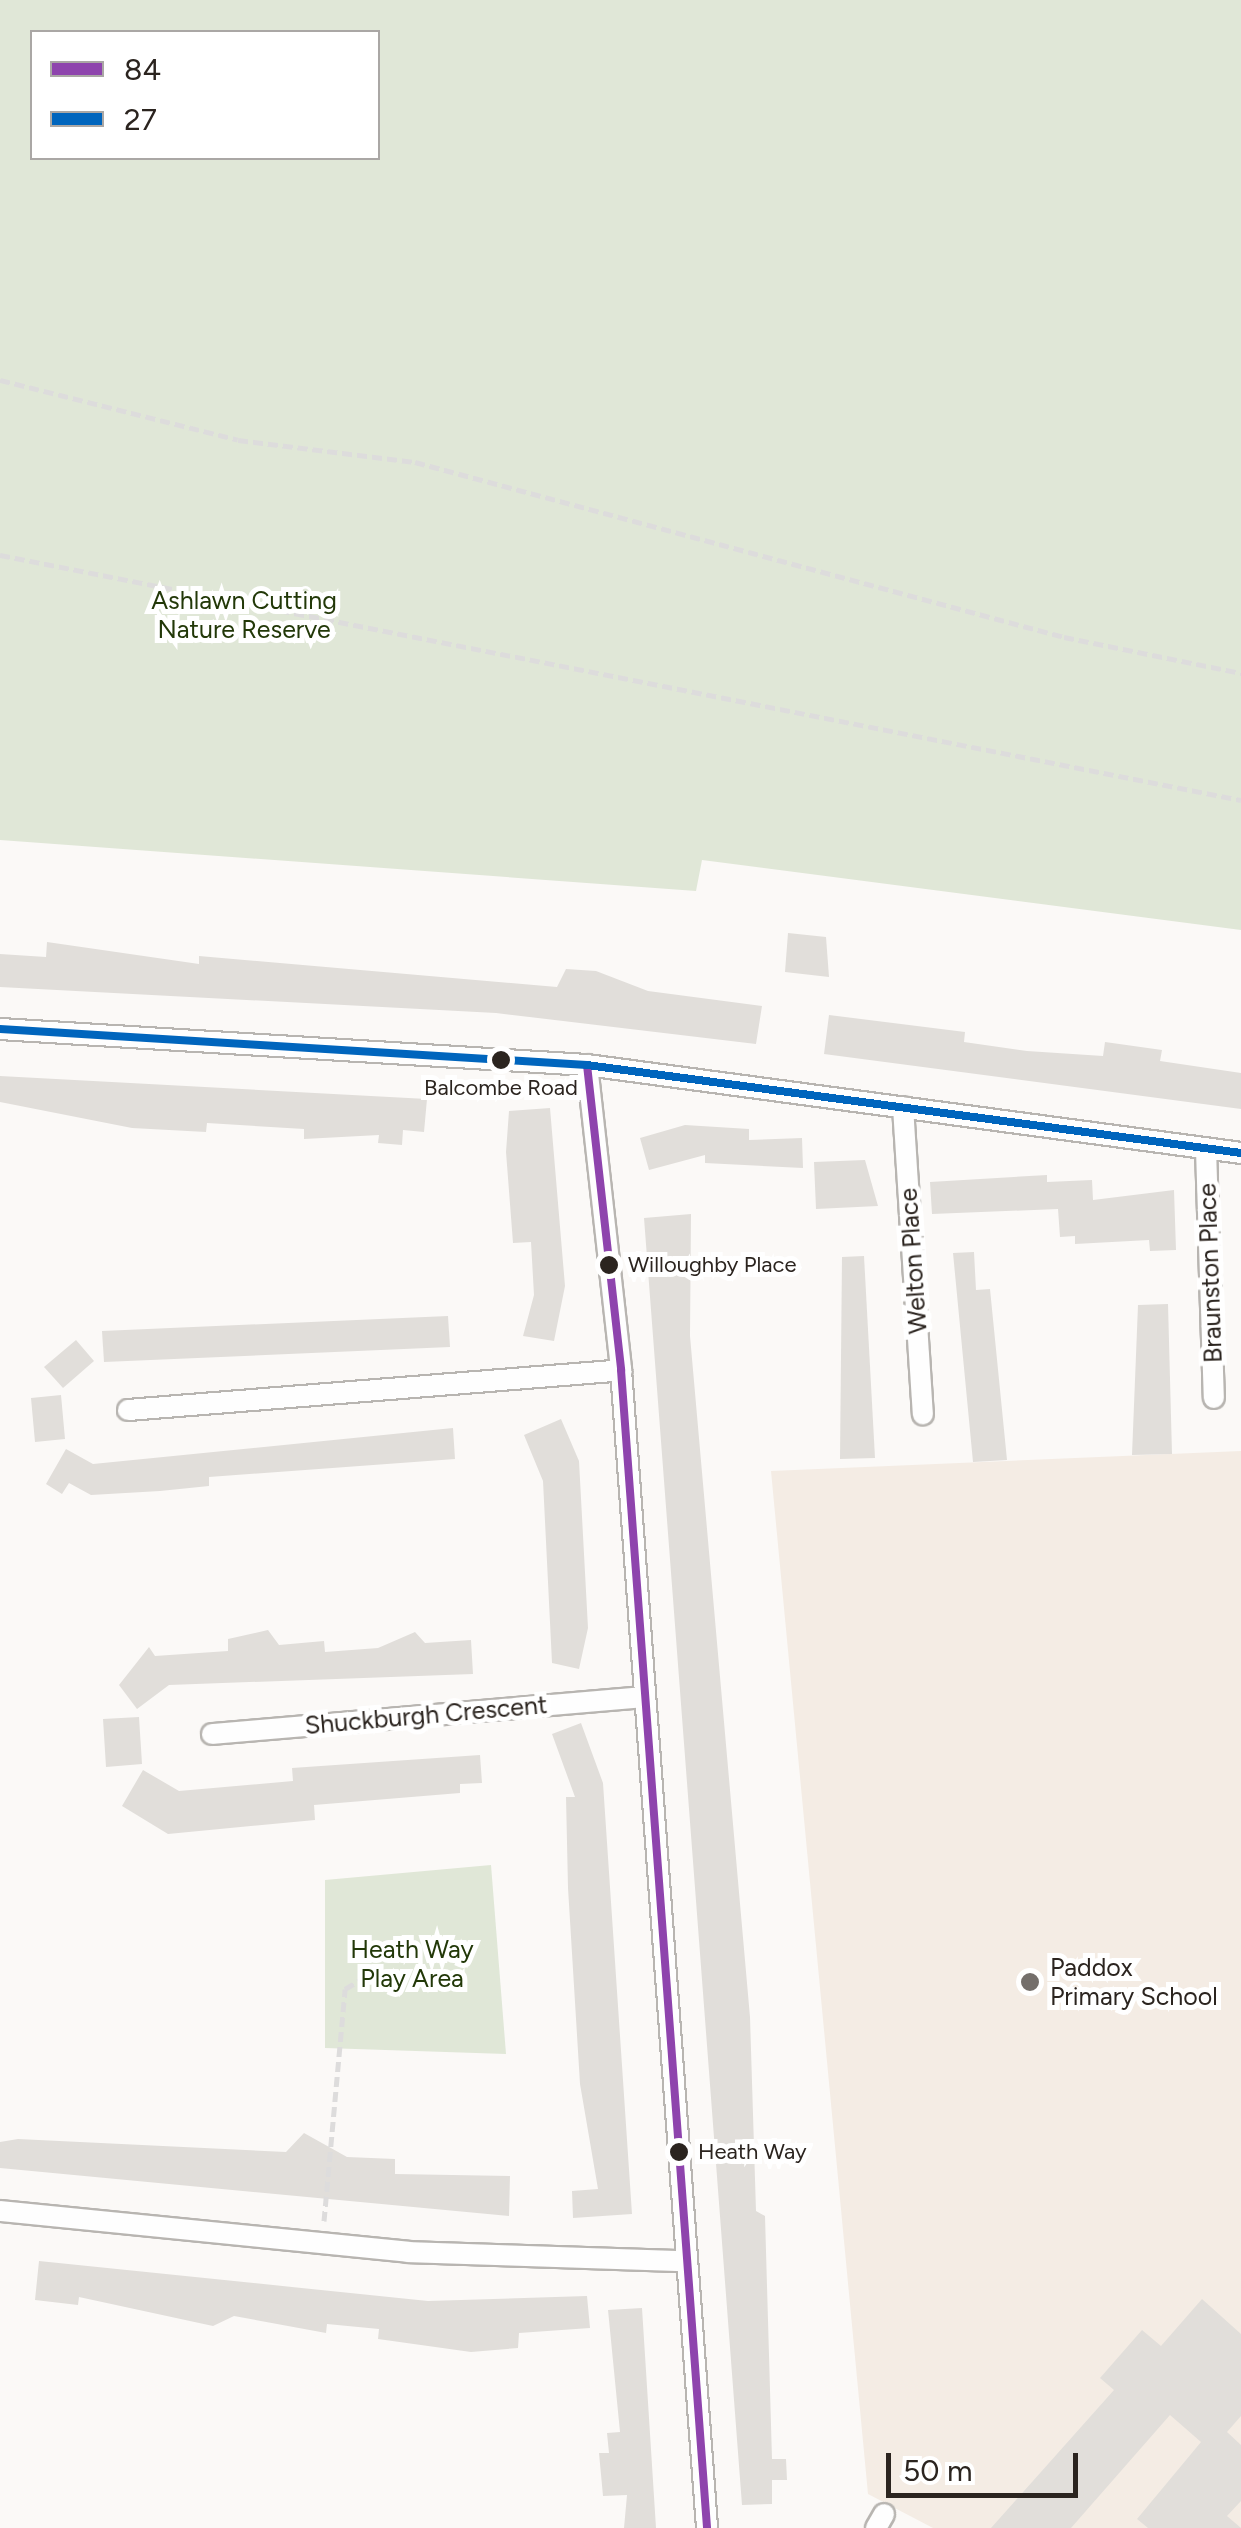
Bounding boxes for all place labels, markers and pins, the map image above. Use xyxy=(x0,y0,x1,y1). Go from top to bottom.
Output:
marker: Balcombe Road xyxy=(491,1050,511,1070)
place label: Balcombe Road xyxy=(424,1075,578,1101)
place label: Willoughby Place xyxy=(628,1252,796,1278)
marker: Willoughby Place xyxy=(599,1255,619,1275)
place label: Paddox Primary School xyxy=(1050,1953,1218,2012)
marker: Paddox Primary School xyxy=(1019,1971,1041,1993)
place label: Heath Way xyxy=(698,2139,807,2165)
marker: Heath Way xyxy=(669,2142,689,2162)

